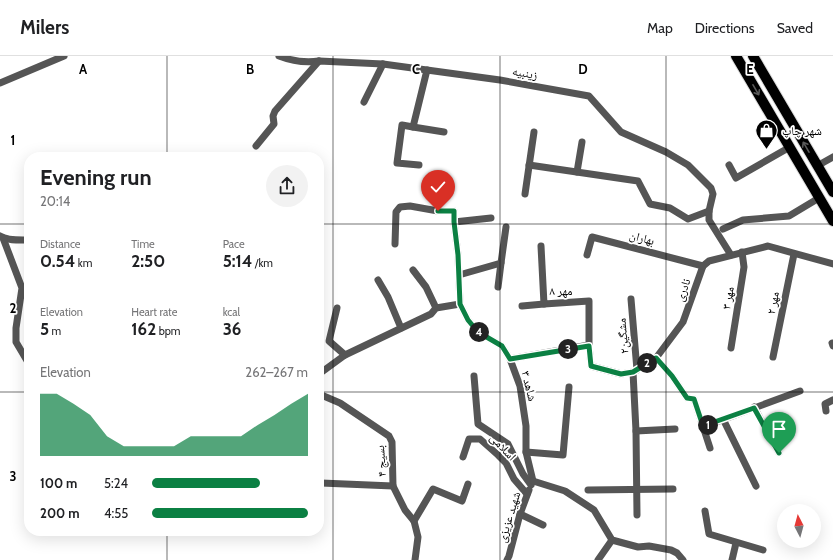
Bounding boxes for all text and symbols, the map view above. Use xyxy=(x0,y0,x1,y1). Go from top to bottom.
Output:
text: Milers xyxy=(20,16,69,39)
text: Map xyxy=(647,19,673,37)
text: Directions xyxy=(695,19,755,37)
text: Saved xyxy=(777,19,813,37)
text: A xyxy=(79,61,88,77)
text: B xyxy=(246,61,254,77)
text: C xyxy=(412,61,420,77)
text: D xyxy=(578,61,588,77)
text: E xyxy=(746,61,754,77)
street label: زینبیه xyxy=(511,63,539,83)
one-way arrow xyxy=(752,84,760,96)
shop icon: شهر چاپ xyxy=(753,118,779,151)
place label: شهر چاپ xyxy=(782,123,822,138)
text: 1 xyxy=(11,132,15,148)
one-way arrow xyxy=(802,141,810,153)
text: Evening run xyxy=(40,164,152,191)
button: share xyxy=(266,165,308,207)
pin xyxy=(421,170,455,211)
icon: check xyxy=(427,176,449,198)
text: 20:14 xyxy=(40,193,70,209)
street label: بهاران xyxy=(628,227,656,248)
text: Distance xyxy=(40,237,81,251)
text: Time xyxy=(131,237,155,251)
text: Pace xyxy=(223,237,245,251)
text: 0.54 xyxy=(40,251,75,271)
text: 2:50 xyxy=(131,251,165,271)
text: 5:14 xyxy=(223,251,252,271)
text: km xyxy=(75,256,92,270)
text: /km xyxy=(252,256,273,270)
street label: نادری xyxy=(671,276,694,303)
street label: مهر ۸ xyxy=(550,283,572,298)
street label: مهر ۳ xyxy=(718,285,737,311)
street label: مهر ۲ xyxy=(763,290,782,316)
text: 2 xyxy=(10,300,17,316)
text: Elevation xyxy=(40,305,83,319)
text: Heart rate xyxy=(131,305,177,319)
text: kcal xyxy=(223,305,240,319)
street label: مشگین۲ xyxy=(613,318,632,354)
text: 5 xyxy=(40,319,49,339)
text: 162 xyxy=(131,319,156,339)
text: 36 xyxy=(223,319,241,339)
pin: 4 xyxy=(469,322,489,342)
text: m xyxy=(49,324,61,338)
text: bpm xyxy=(156,324,181,338)
text: 4 xyxy=(476,325,482,339)
pin: 3 xyxy=(558,339,578,359)
text: 3 xyxy=(565,342,571,356)
pin: 2 xyxy=(637,353,657,373)
text: 2 xyxy=(644,356,650,370)
text: Elevation xyxy=(40,364,91,380)
text: 262–267 m xyxy=(245,364,308,380)
street label: شاهد ۳ xyxy=(518,369,541,403)
pin xyxy=(762,412,796,453)
pin: 1 xyxy=(698,415,718,435)
text: 1 xyxy=(706,418,710,432)
icon: arrive xyxy=(768,418,790,440)
street label: اسلامی xyxy=(487,430,520,464)
street label: بسیج ۴ xyxy=(372,445,389,477)
text: 3 xyxy=(9,468,17,484)
text: 100 m xyxy=(40,475,77,491)
text: 5:24 xyxy=(104,475,128,491)
street label: شهید عزیزی xyxy=(494,489,524,544)
north arrow xyxy=(777,504,821,548)
map controls xyxy=(777,504,821,548)
text: 200 m xyxy=(40,505,79,521)
text: 4:55 xyxy=(104,505,128,521)

